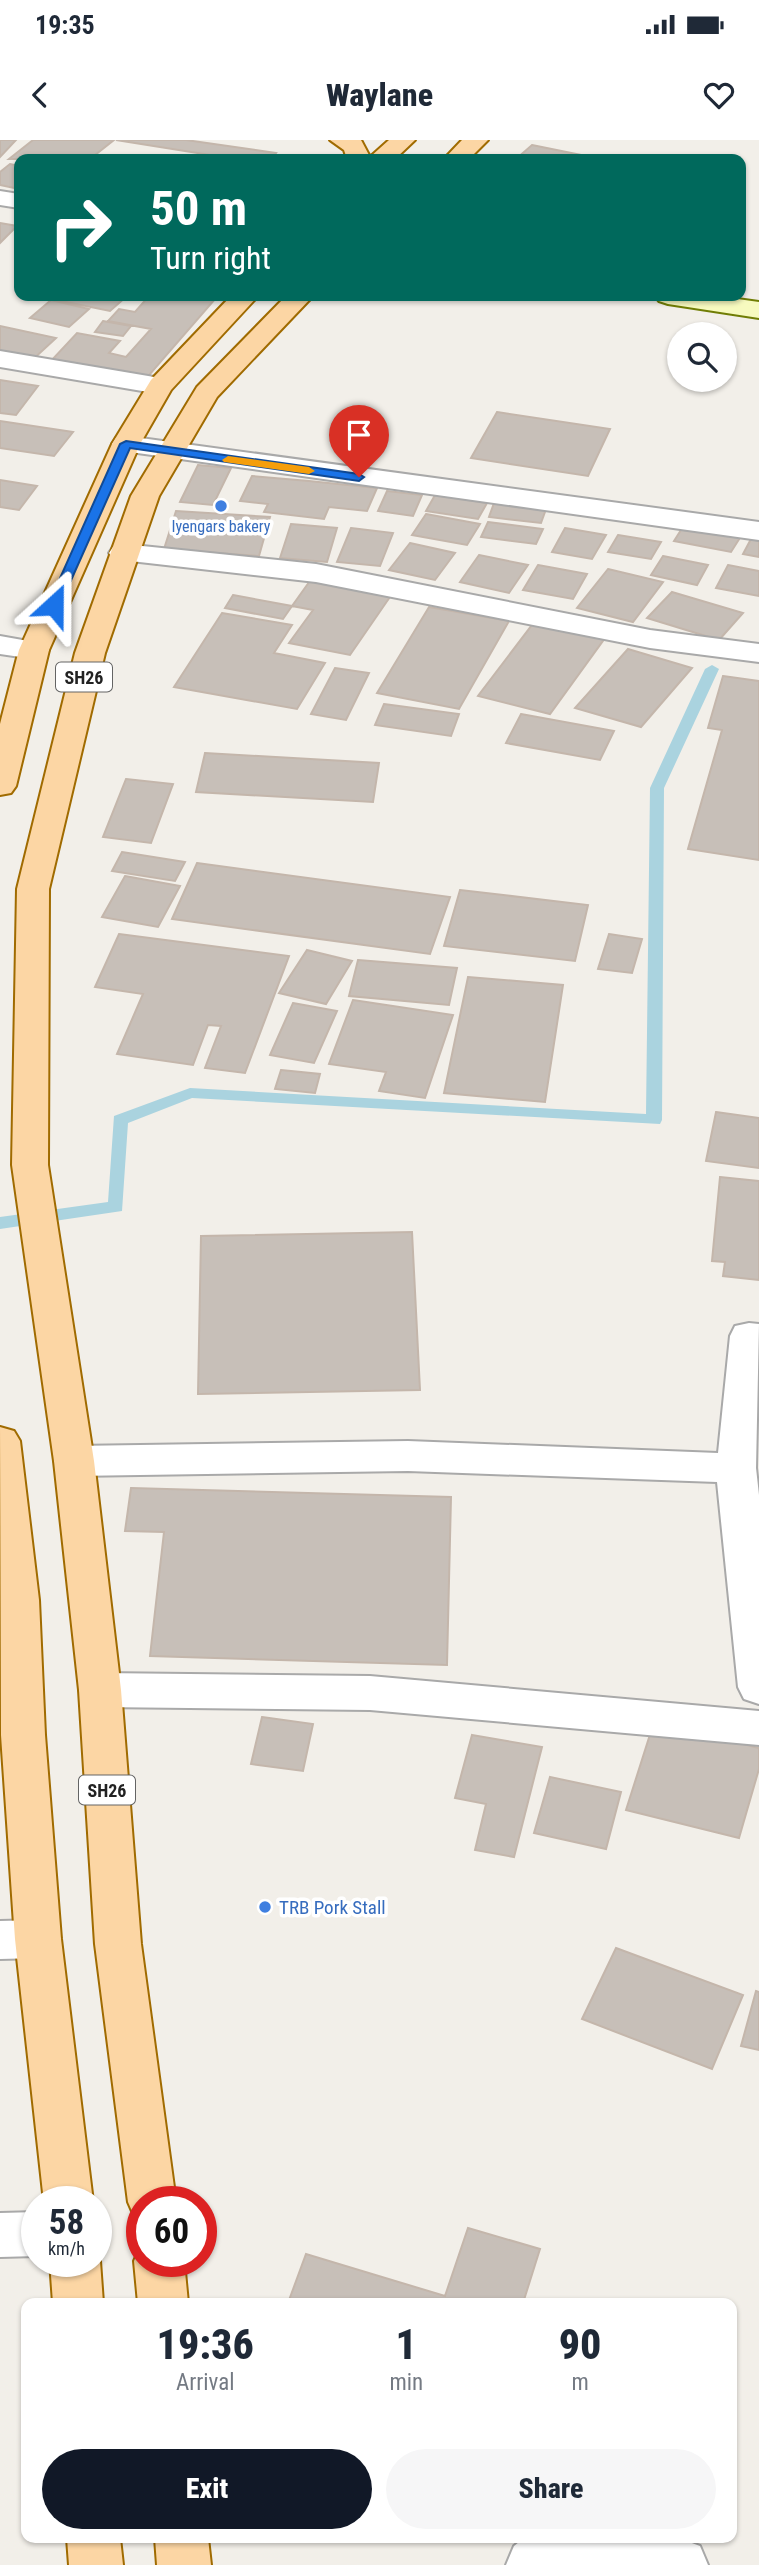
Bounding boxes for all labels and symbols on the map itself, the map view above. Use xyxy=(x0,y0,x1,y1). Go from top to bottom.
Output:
pin xyxy=(329,405,389,477)
marker: Iyengars bakery xyxy=(213,498,229,514)
place label: Iyengars bakery xyxy=(172,517,271,536)
position arrow xyxy=(17,568,91,642)
road number: SH26 xyxy=(56,662,112,692)
road number: SH26 xyxy=(79,1776,135,1805)
place label: TRB Pork Stall xyxy=(279,1896,386,1919)
marker: TRB Pork Stall xyxy=(257,1899,273,1915)
speed limit sign: 60 xyxy=(126,2186,217,2277)

